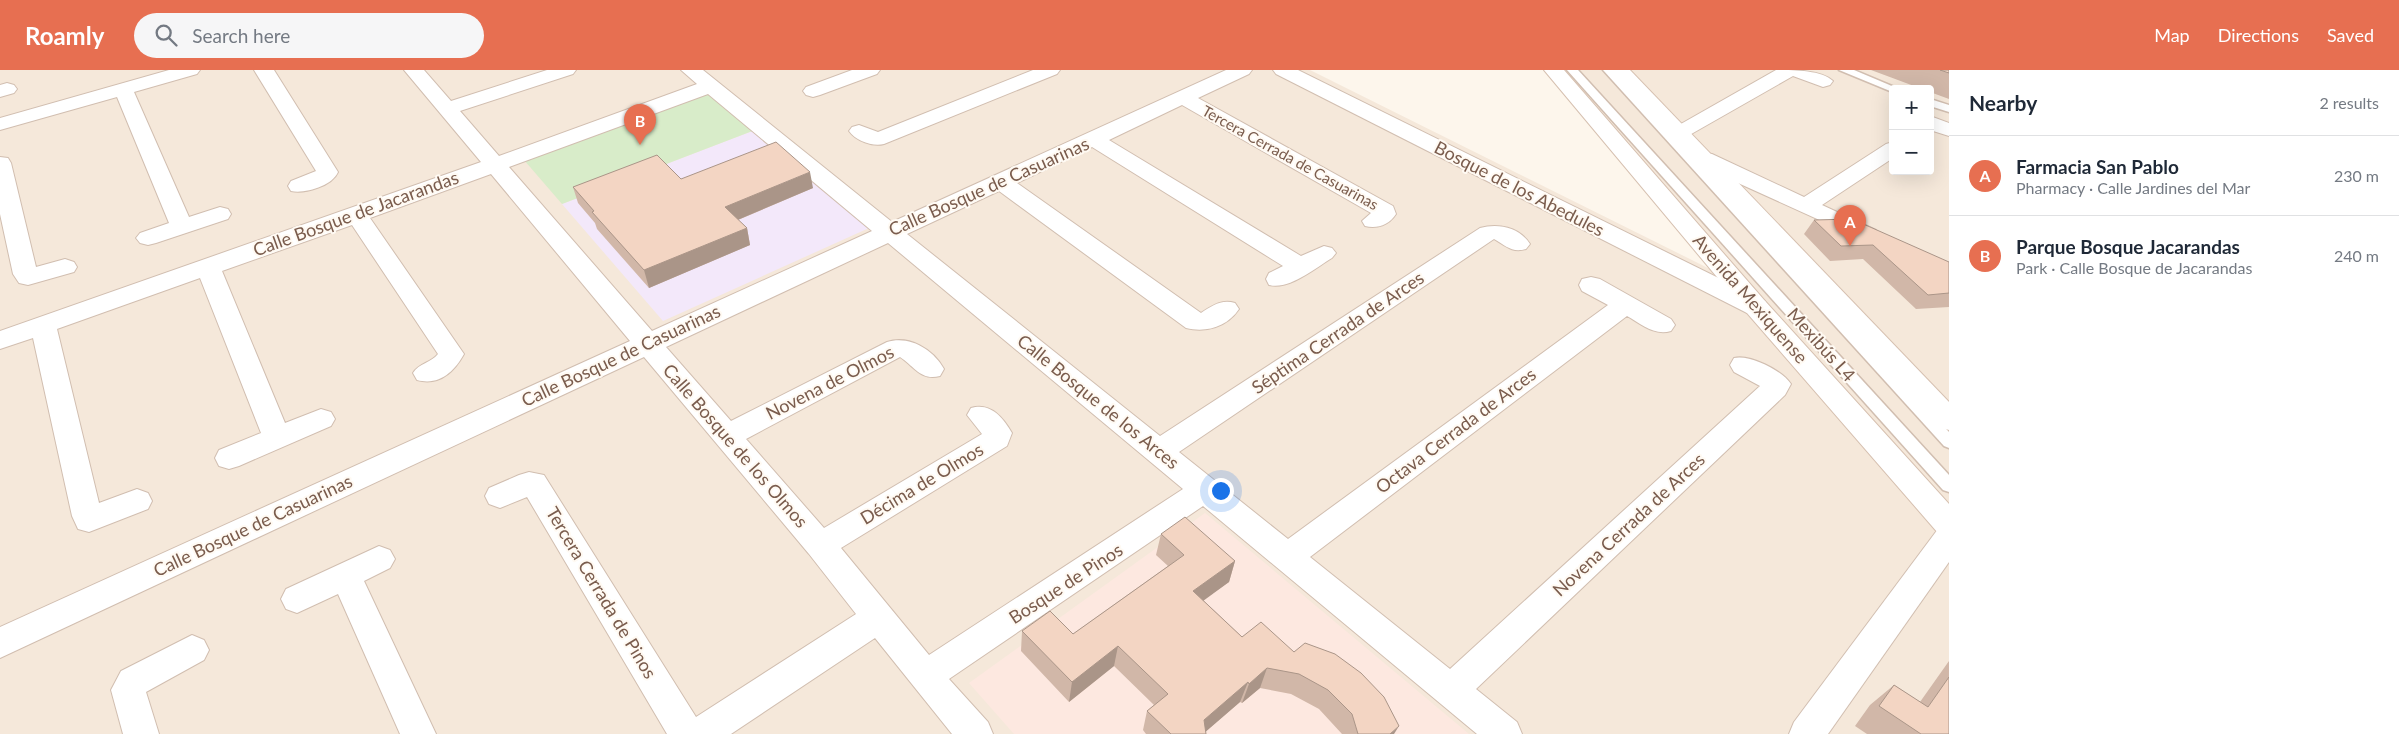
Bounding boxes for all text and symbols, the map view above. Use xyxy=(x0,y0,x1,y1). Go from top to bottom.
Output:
search box xyxy=(134,13,484,58)
text: Roamly xyxy=(25,21,104,50)
icon: search xyxy=(152,21,180,49)
text: Search here xyxy=(192,24,290,47)
text: Map xyxy=(2154,24,2190,46)
text: Directions xyxy=(2218,24,2299,46)
text: Saved xyxy=(2327,24,2374,46)
map controls xyxy=(1889,85,1934,175)
button: + xyxy=(1889,85,1934,130)
text: Nearby xyxy=(1969,90,2037,115)
text: 2 results xyxy=(2319,93,2379,112)
street label: Tercera Cerrada de Casuarinas xyxy=(1199,101,1382,213)
pin: B xyxy=(624,104,656,145)
button: − xyxy=(1889,130,1934,175)
street label: Calle Bosque de Casuarinas xyxy=(885,132,1092,240)
street label: Bosque de los Abedules xyxy=(1431,136,1608,241)
text: Farmacia San Pablo xyxy=(2016,155,2179,178)
street label: Calle Bosque de Jacarandas xyxy=(250,166,462,260)
text: A xyxy=(1979,166,1991,185)
text: 230 m xyxy=(2334,166,2379,185)
text: Pharmacy · Calle Jardines del Mar xyxy=(2016,178,2250,197)
pin: A xyxy=(1834,205,1866,246)
street label: Avenida Mexiquense xyxy=(1689,229,1813,367)
text: Parque Bosque Jacarandas xyxy=(2016,235,2240,258)
text: B xyxy=(1980,246,1990,265)
text: 240 m xyxy=(2334,246,2379,265)
text: Park · Calle Bosque de Jacarandas xyxy=(2016,258,2252,277)
street label: Séptima Cerrada de Arces xyxy=(1247,266,1428,398)
street label: Calle Bosque de Casuarinas xyxy=(518,299,724,411)
street label: Mexibús L4 xyxy=(1783,303,1860,386)
street label: Calle Bosque de los Arces xyxy=(1013,329,1184,473)
street label: Novena de Olmos xyxy=(762,340,898,424)
street label: Calle Bosque de los Olmos xyxy=(659,359,813,532)
street label: Octava Cerrada de Arces xyxy=(1371,363,1540,498)
street label: Décima de Olmos xyxy=(856,438,987,529)
street label: Novena Cerrada de Arces xyxy=(1548,448,1709,601)
street label: Calle Bosque de Casuarinas xyxy=(150,469,356,581)
your location xyxy=(1208,478,1234,504)
street label: Tercera Cerrada de Pinos xyxy=(542,503,662,682)
street label: Bosque de Pinos xyxy=(1005,538,1127,628)

